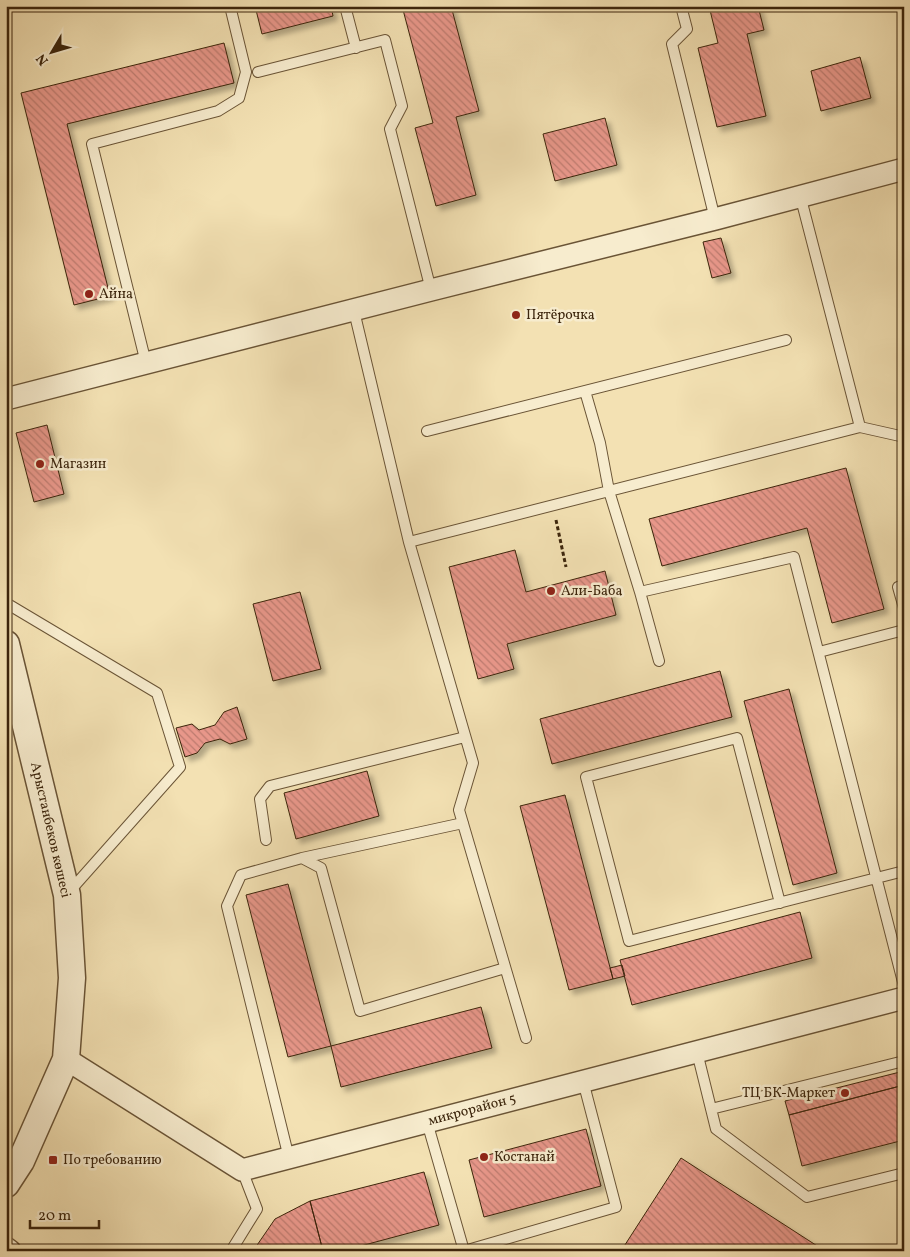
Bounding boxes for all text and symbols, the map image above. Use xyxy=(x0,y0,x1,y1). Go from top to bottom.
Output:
north arrow xyxy=(28,28,78,78)
text: N xyxy=(32,49,54,69)
place label: Айна xyxy=(99,285,133,304)
marker: Айна xyxy=(83,288,95,300)
place label: Пятёрочка xyxy=(526,306,595,325)
marker: Пятёрочка xyxy=(510,309,522,321)
place label: Магазин xyxy=(50,455,107,474)
marker: Магазин xyxy=(34,458,46,470)
place label: Али-Баба xyxy=(561,582,622,601)
marker: Али-Баба xyxy=(545,585,557,597)
street label: Арыстанбеков көшесі xyxy=(25,760,75,900)
place label: ТЦ БК-Маркет xyxy=(742,1084,835,1103)
marker: ТЦ БК-Маркет xyxy=(839,1087,851,1099)
street label: микрорайон 5 xyxy=(426,1089,518,1131)
place label: Костанай xyxy=(494,1148,555,1167)
place label: По требованию xyxy=(63,1151,162,1170)
marker: Костанай xyxy=(478,1151,490,1163)
marker: По требованию xyxy=(47,1154,59,1166)
scale bar xyxy=(30,1197,99,1229)
text: 20 m xyxy=(38,1206,71,1227)

